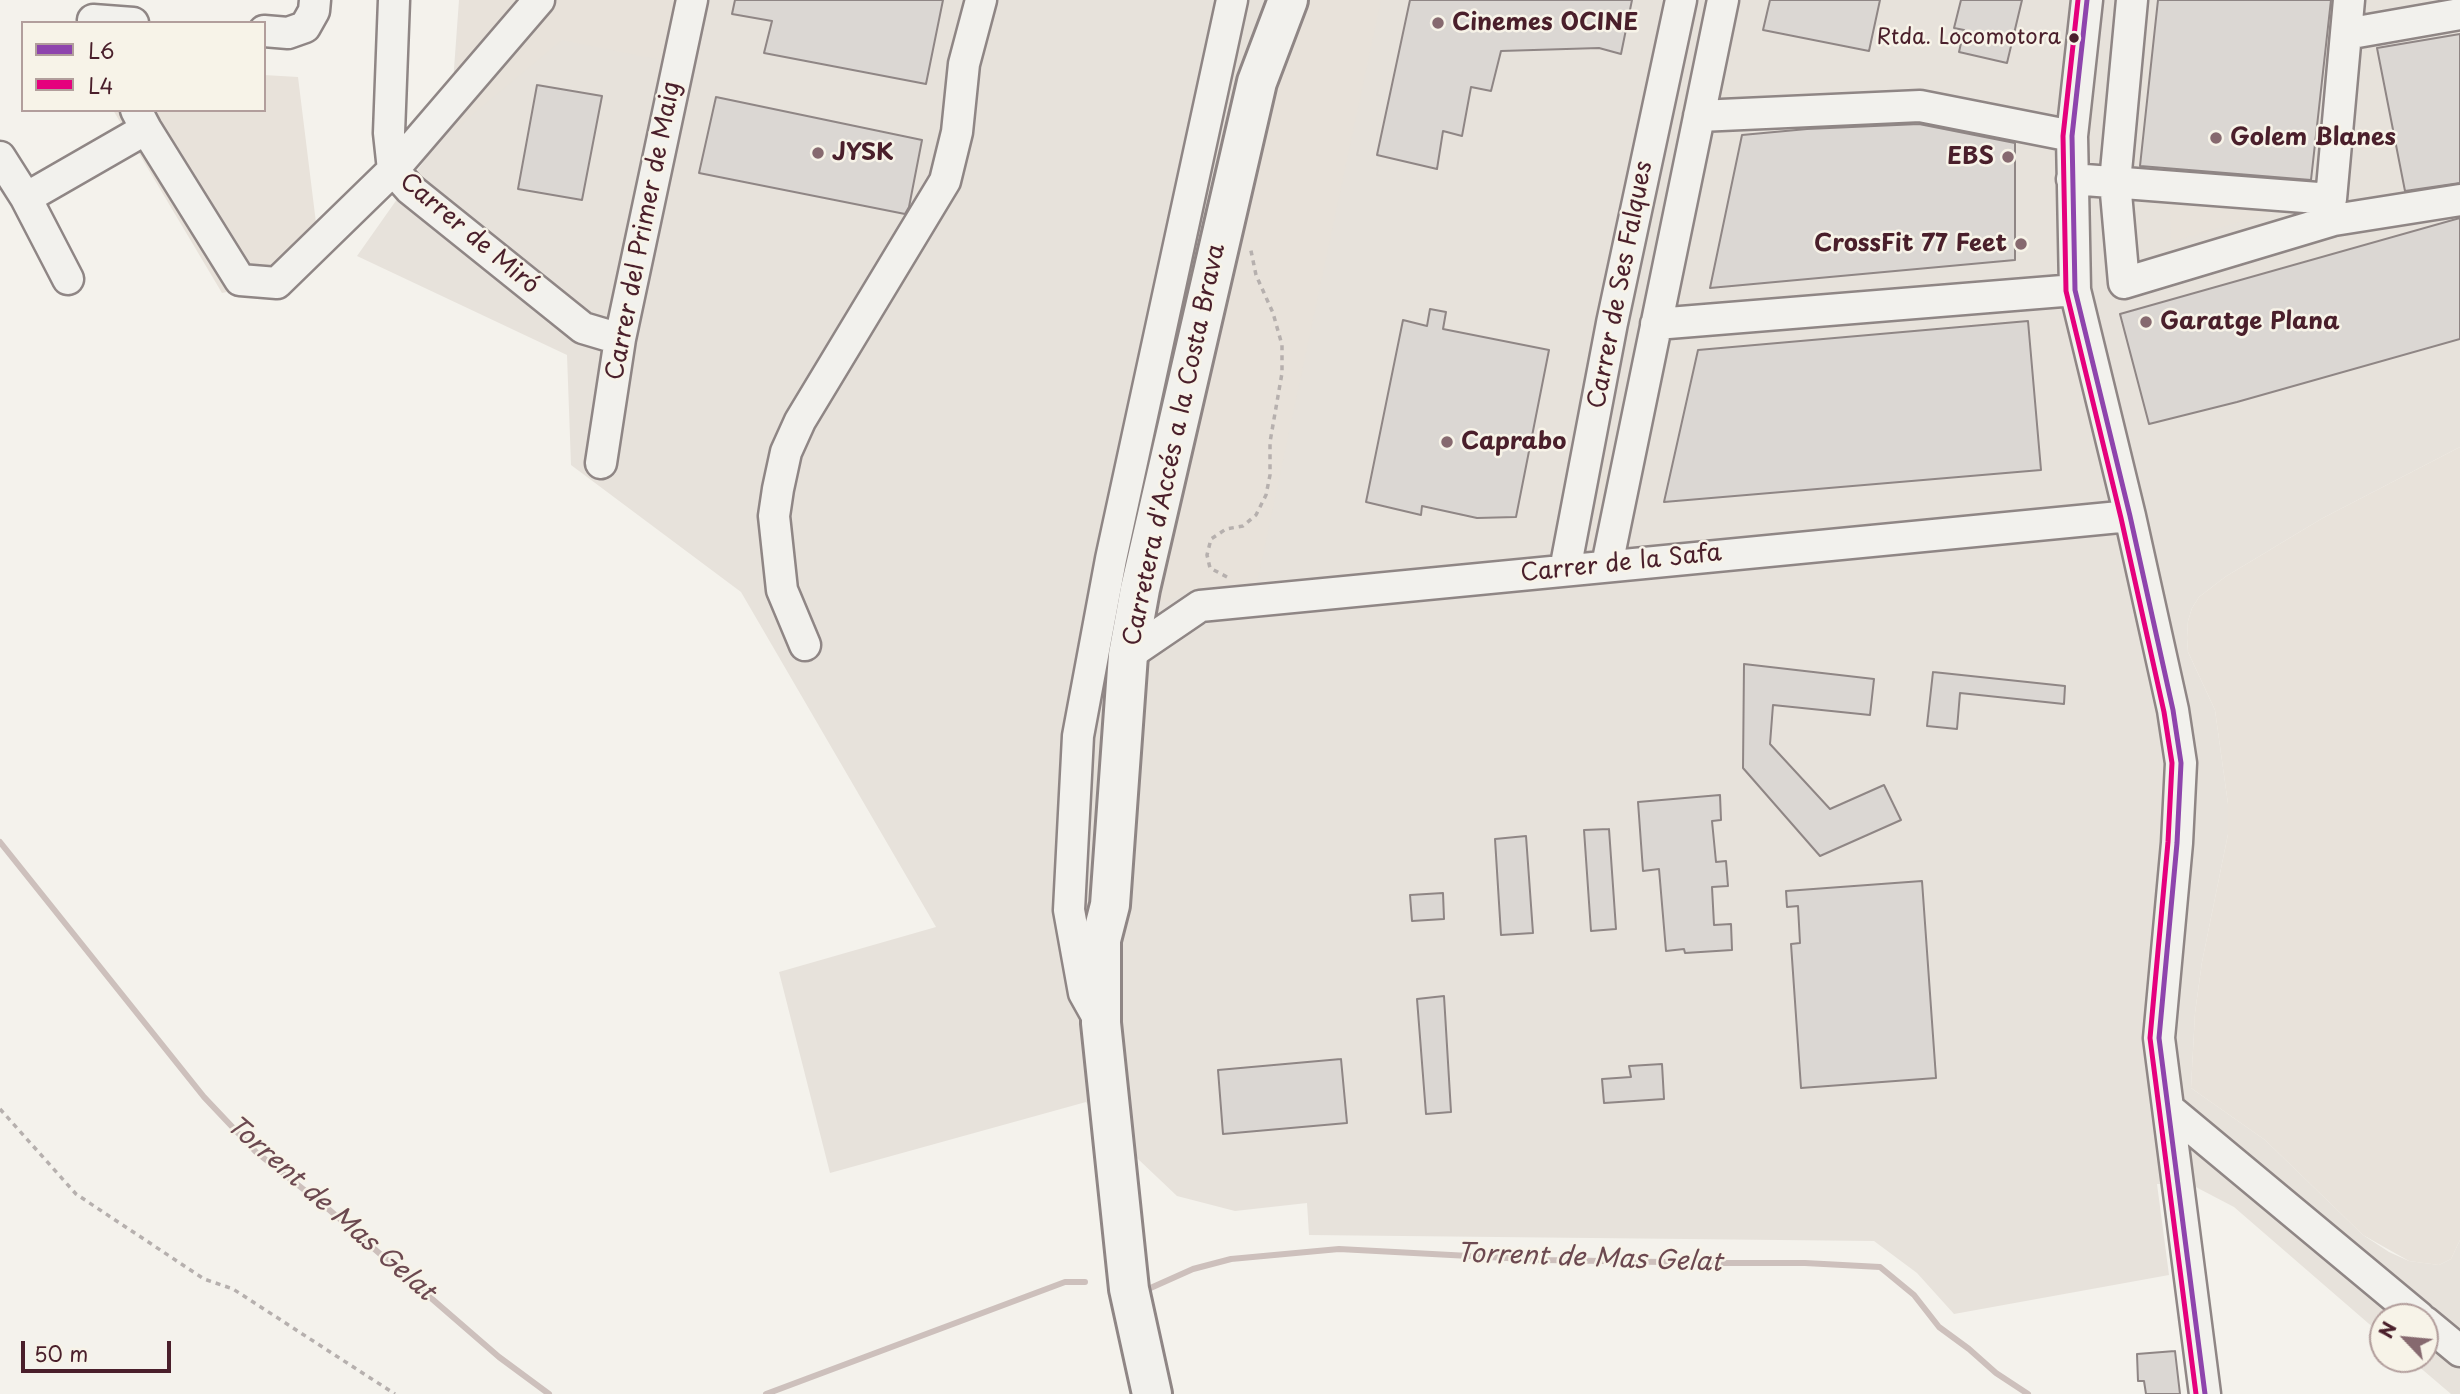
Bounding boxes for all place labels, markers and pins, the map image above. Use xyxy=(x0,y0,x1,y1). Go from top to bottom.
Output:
place label: Cinemes OCINE xyxy=(1452,9,1638,37)
marker: Cinemes OCINE xyxy=(1430,15,1446,31)
place label: Rtda. Locomotora xyxy=(1876,25,2061,51)
marker: Rtda. Locomotora xyxy=(2067,31,2081,45)
place label: Golem Blanes xyxy=(2230,124,2396,152)
marker: Golem Blanes xyxy=(2208,130,2224,146)
place label: JYSK xyxy=(832,139,894,167)
place label: EBS xyxy=(1947,143,1994,171)
marker: JYSK xyxy=(810,145,826,161)
marker: EBS xyxy=(2000,149,2016,165)
place label: CrossFit 77 Feet xyxy=(1814,230,2007,258)
marker: CrossFit 77 Feet xyxy=(2013,236,2029,252)
place label: Garatge Plana xyxy=(2160,308,2340,336)
marker: Garatge Plana xyxy=(2138,314,2154,330)
place label: Caprabo xyxy=(1461,428,1566,456)
marker: Caprabo xyxy=(1439,434,1455,450)

